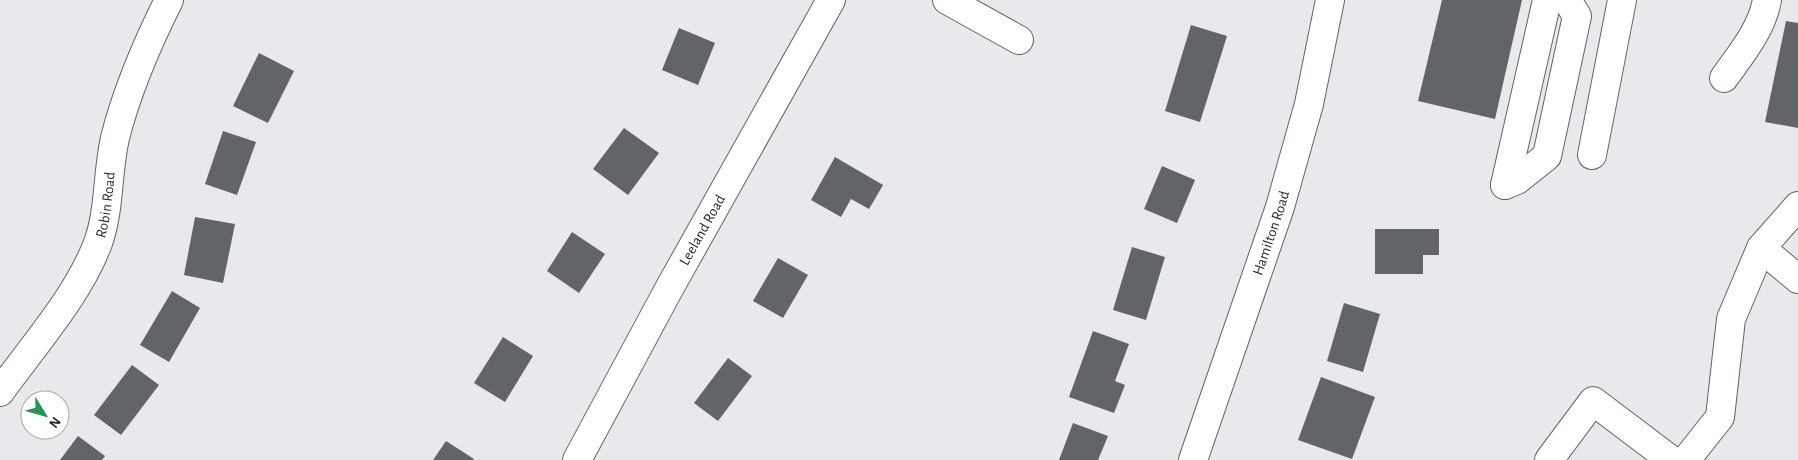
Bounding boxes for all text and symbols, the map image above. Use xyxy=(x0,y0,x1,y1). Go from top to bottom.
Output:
street label: Robin Road xyxy=(93,171,118,240)
street label: Hamilton Road xyxy=(1250,189,1292,277)
street label: Leeland Road xyxy=(677,192,728,268)
north arrow xyxy=(20,390,70,440)
text: N xyxy=(46,414,63,430)

